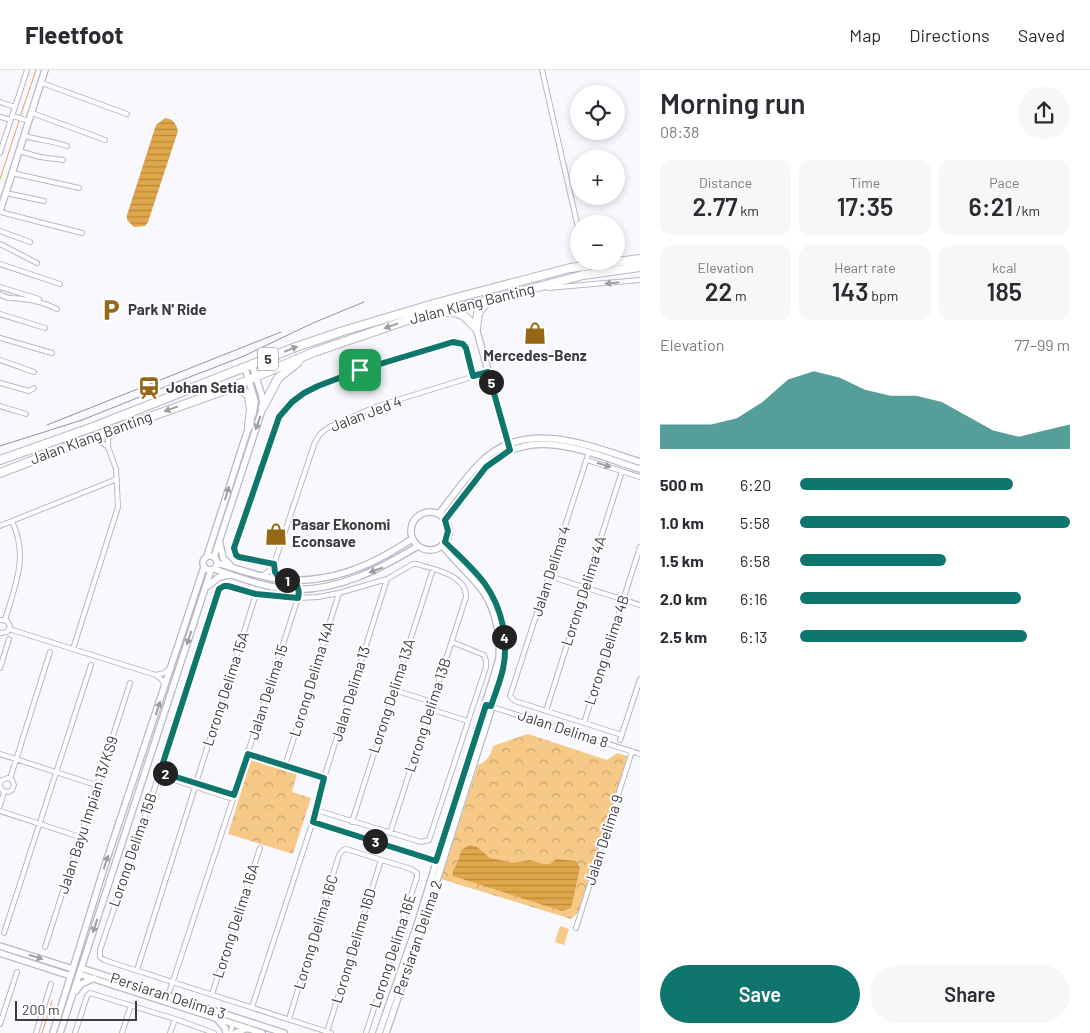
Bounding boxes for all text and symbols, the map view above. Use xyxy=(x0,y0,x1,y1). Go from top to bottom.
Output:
text: Fleetfoot xyxy=(25,20,123,49)
text: Map xyxy=(849,24,881,46)
text: Directions xyxy=(909,24,990,46)
text: Saved xyxy=(1018,24,1065,46)
map controls xyxy=(570,85,625,270)
button: locate xyxy=(570,85,625,140)
text: Morning run xyxy=(660,86,806,120)
button: share xyxy=(1018,87,1070,139)
text: 08:38 xyxy=(660,122,699,141)
button: + xyxy=(570,150,625,205)
text: Distance xyxy=(699,174,752,191)
text: Time xyxy=(850,174,880,191)
text: Pace xyxy=(989,174,1019,191)
text: 2.77 xyxy=(692,191,737,221)
text: 17:35 xyxy=(837,191,893,221)
text: 6:21 xyxy=(969,191,1013,221)
text: km xyxy=(737,202,759,219)
text: /km xyxy=(1013,202,1040,219)
button: − xyxy=(570,215,625,270)
text: Elevation xyxy=(697,259,754,276)
text: Heart rate xyxy=(834,259,896,276)
text: kcal xyxy=(992,259,1017,276)
text: 22 xyxy=(705,276,732,306)
text: 143 xyxy=(832,276,868,306)
text: 185 xyxy=(987,276,1022,306)
street label: Jalan Klang Banting xyxy=(407,279,536,327)
one-way arrow xyxy=(603,280,619,288)
text: m xyxy=(732,287,747,304)
text: bpm xyxy=(868,287,898,304)
parking icon: Park N' Ride xyxy=(98,297,124,323)
place label: Park N' Ride xyxy=(128,300,207,318)
shop icon: Mercedes-Benz xyxy=(522,320,548,346)
one-way arrow xyxy=(383,323,398,330)
text: Elevation xyxy=(660,335,724,354)
text: 77–99 m xyxy=(1015,335,1070,354)
one-way arrow xyxy=(284,345,298,353)
place label: Mercedes-Benz xyxy=(483,346,587,364)
road number: 5 xyxy=(258,348,278,370)
pin xyxy=(339,349,381,391)
icon: arrive xyxy=(346,356,374,384)
pin: 5 xyxy=(478,370,504,394)
text: 5 xyxy=(488,374,495,391)
station icon: Johan Setia xyxy=(136,375,162,401)
place label: Johan Setia xyxy=(166,378,245,396)
street label: Jalan Jed 4 xyxy=(328,391,404,435)
one-way arrow xyxy=(163,405,178,413)
street label: Jalan Klang Banting xyxy=(27,407,154,467)
one-way arrow xyxy=(254,416,262,431)
one-way arrow xyxy=(597,462,612,470)
text: 500 m xyxy=(660,475,703,494)
text: 6:20 xyxy=(740,475,771,494)
one-way arrow xyxy=(224,486,232,501)
text: 1.0 km xyxy=(660,513,704,532)
text: 5:58 xyxy=(740,513,770,532)
place label: Pasar Ekonomi Econsave xyxy=(292,515,390,550)
shop icon: Pasar Ekonomi Econsave xyxy=(263,521,289,547)
street label: Jalan Delima 4 xyxy=(527,523,573,618)
street label: Lorong Delima 4A xyxy=(557,534,609,648)
text: 1.5 km xyxy=(660,551,704,570)
text: 6:58 xyxy=(740,551,770,570)
one-way arrow xyxy=(368,566,383,574)
pin: 1 xyxy=(274,568,300,592)
text: 1 xyxy=(285,572,290,589)
text: 2.0 km xyxy=(660,589,707,608)
text: 6:16 xyxy=(740,589,768,608)
street label: Lorong Delima 4B xyxy=(580,592,632,707)
street label: Lorong Delima 14A xyxy=(285,619,337,739)
pin: 4 xyxy=(492,624,516,650)
text: 2.5 km xyxy=(660,627,707,646)
text: 6:13 xyxy=(740,627,768,646)
street label: Lorong Delima 15A xyxy=(198,629,252,748)
text: 4 xyxy=(500,629,509,646)
one-way arrow xyxy=(185,631,192,646)
street label: Lorong Delima 13A xyxy=(364,636,418,755)
street label: Jalan Delima 15 xyxy=(243,642,291,742)
street label: Jalan Delima 13 xyxy=(327,644,373,744)
street label: Lorong Delima 13B xyxy=(400,655,454,774)
one-way arrow xyxy=(154,700,162,715)
street label: Jalan Delima 8 xyxy=(516,705,611,751)
street label: Jalan Bayu Impian 13/KS9 xyxy=(53,733,121,896)
pin: 2 xyxy=(152,760,178,786)
text: 2 xyxy=(162,765,169,782)
street label: Lorong Delima 15B xyxy=(104,790,160,909)
street label: Jalan Delima 9 xyxy=(580,792,626,887)
pin: 3 xyxy=(362,828,388,854)
text: 3 xyxy=(372,833,379,850)
one-way arrow xyxy=(103,854,111,869)
street label: Lorong Delima 16A xyxy=(208,861,262,980)
street label: Lorong Delima 16C xyxy=(289,872,341,991)
street label: Persiaran Delima 2 xyxy=(389,878,445,998)
street label: Lorong Delima 16D xyxy=(327,886,379,1005)
street label: Lorong Delima 16E xyxy=(365,891,419,1010)
one-way arrow xyxy=(90,919,98,934)
one-way arrow xyxy=(29,954,44,962)
button: Save xyxy=(660,965,860,1023)
button: Share xyxy=(870,965,1070,1023)
street label: Persiaran Delima 3 xyxy=(108,968,228,1022)
scale bar xyxy=(15,998,138,1021)
text: 200 m xyxy=(22,1001,60,1018)

